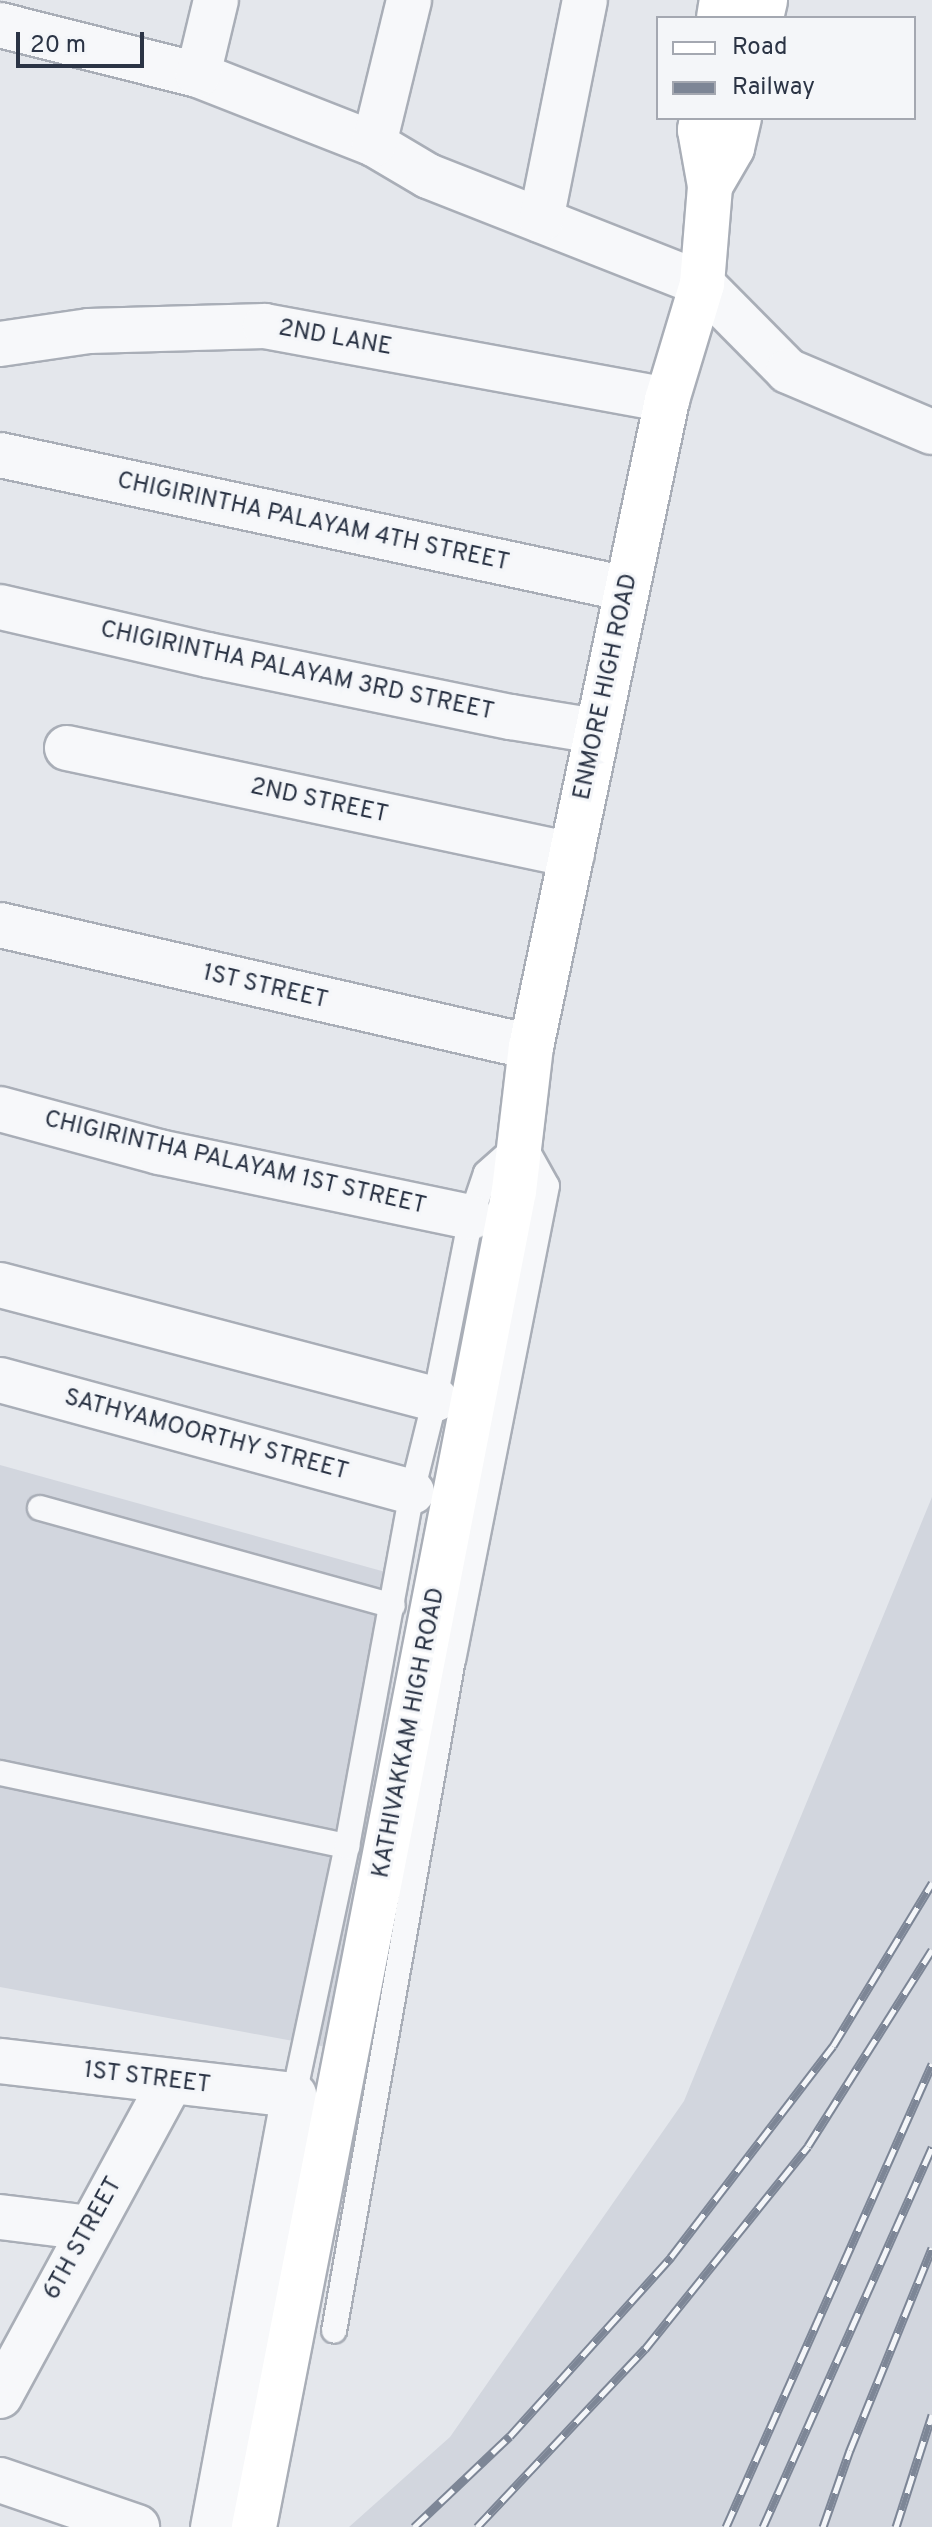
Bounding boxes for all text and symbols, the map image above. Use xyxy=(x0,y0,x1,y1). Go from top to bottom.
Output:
scale bar xyxy=(20,16,148,66)
legend xyxy=(656,16,916,120)
text: 20 m xyxy=(30,31,86,61)
text: Road xyxy=(732,33,788,63)
text: Railway xyxy=(732,73,815,103)
street label: 2ND LANE xyxy=(276,315,394,363)
street label: CHIGIRINTHA PALAYAM 4TH STREET xyxy=(114,467,512,579)
street label: ENMORE HIGH ROAD xyxy=(569,571,645,803)
street label: CHIGIRINTHA PALAYAM 3RD STREET xyxy=(97,616,497,728)
street label: 2ND STREET xyxy=(248,773,390,831)
street label: 1ST STREET xyxy=(199,959,331,1017)
street label: CHIGIRINTHA PALAYAM 1ST STREET xyxy=(40,1106,430,1222)
street label: SATHYAMOORTHY STREET xyxy=(60,1384,352,1488)
street label: KATHIVAKKAM HIGH ROAD xyxy=(368,1585,452,1881)
street label: 1ST STREET xyxy=(81,2057,213,2101)
street label: 6TH STREET xyxy=(38,2173,130,2305)

